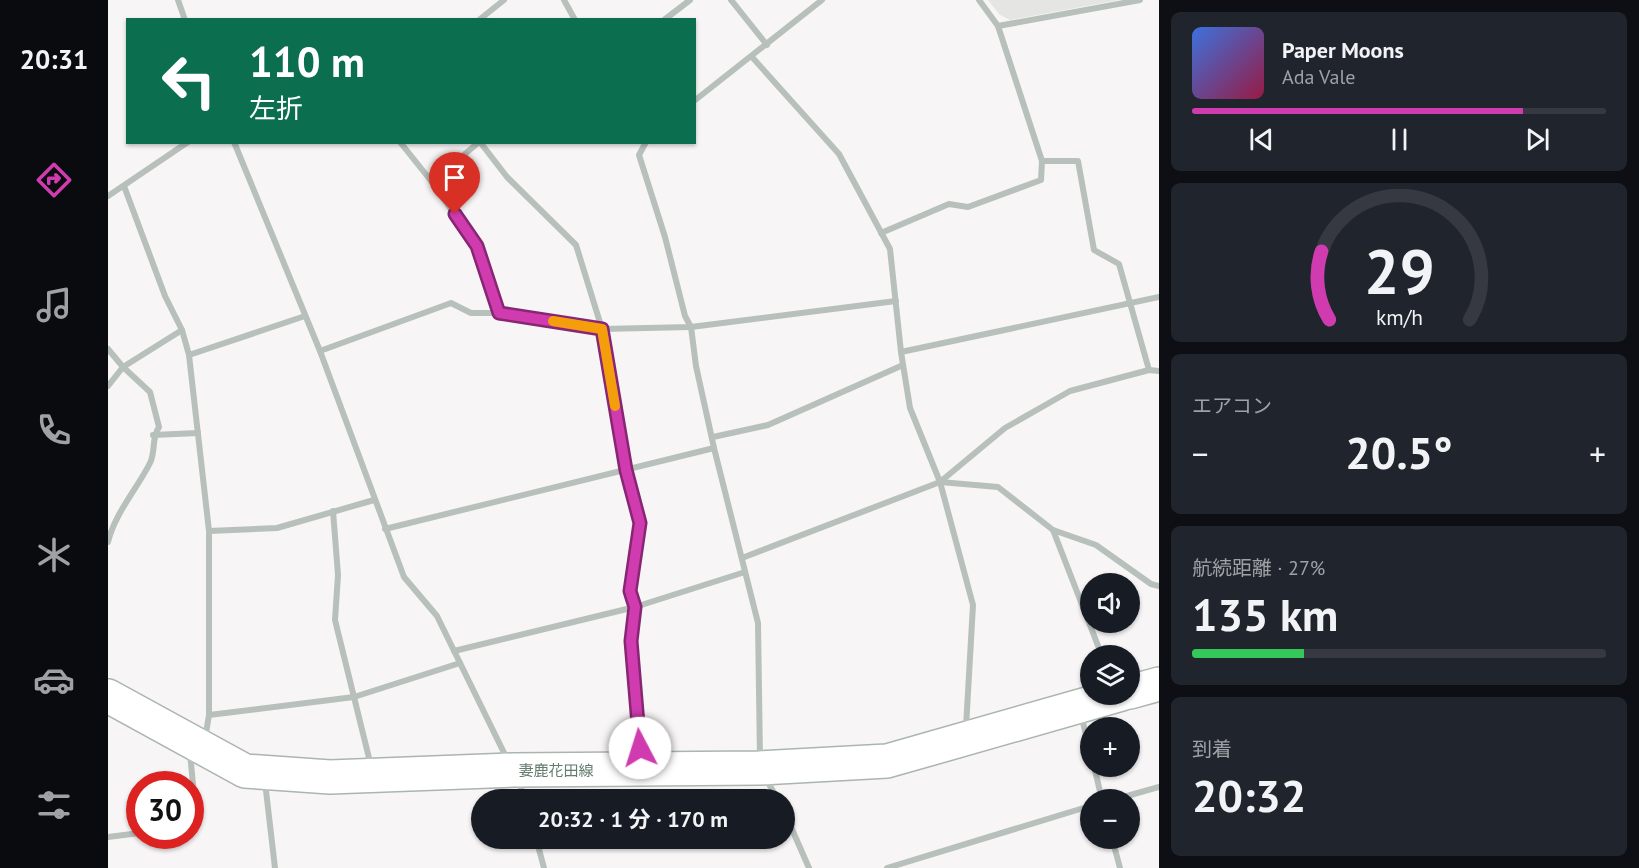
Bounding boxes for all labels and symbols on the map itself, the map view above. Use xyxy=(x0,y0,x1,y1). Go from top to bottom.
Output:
pin xyxy=(429,152,480,214)
position arrow xyxy=(608,716,672,780)
street label: 妻鹿花田線 xyxy=(518,761,594,780)
speed limit sign: 30 xyxy=(126,771,204,849)

